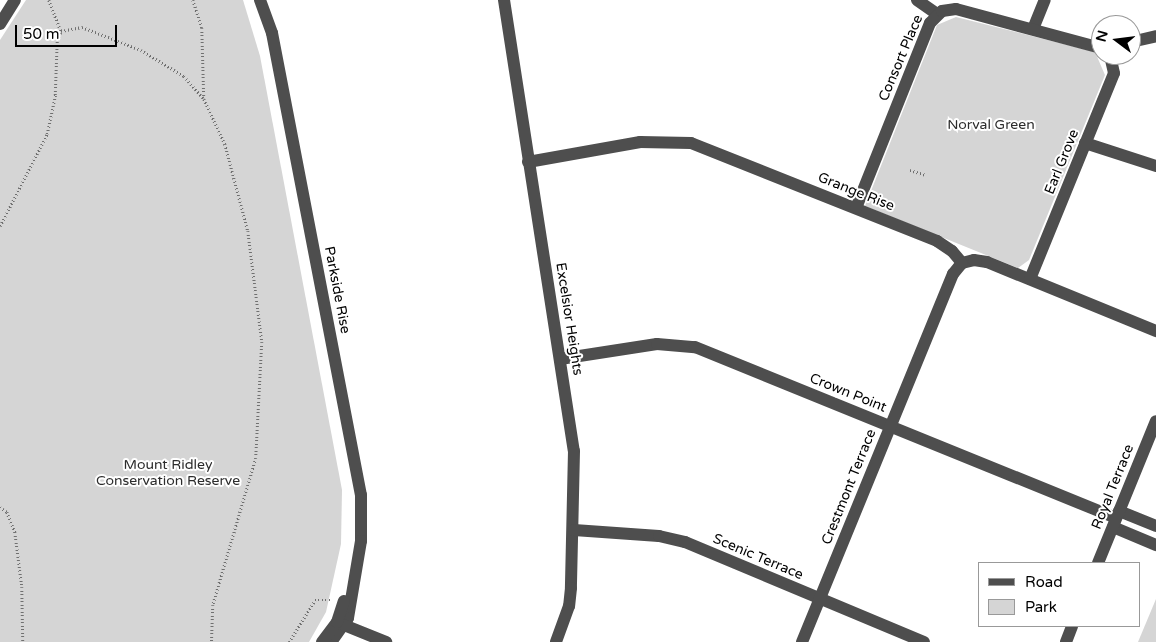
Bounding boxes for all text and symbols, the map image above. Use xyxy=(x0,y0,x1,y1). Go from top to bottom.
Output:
street label: Consort Place xyxy=(875,12,927,104)
scale bar xyxy=(18,15,120,47)
north arrow xyxy=(1091,15,1141,65)
text: 50 m xyxy=(23,25,60,43)
text: N xyxy=(1092,29,1112,44)
park label: Norval Green xyxy=(947,117,1035,133)
street label: Earl Grove xyxy=(1041,127,1083,197)
street label: Grange Rise xyxy=(815,169,897,215)
street label: Parkside Rise xyxy=(320,245,354,335)
street label: Excelsior Heights xyxy=(552,261,586,377)
street label: Crown Point xyxy=(807,370,889,416)
street label: Crestmont Terrace xyxy=(818,427,880,547)
street label: Royal Terrace xyxy=(1088,442,1138,532)
park label: Mount Ridley Conservation Reserve xyxy=(96,457,240,490)
street label: Scenic Terrace xyxy=(710,530,806,584)
legend xyxy=(978,562,1141,627)
text: Road xyxy=(1025,573,1063,591)
text: Park xyxy=(1025,598,1057,616)

